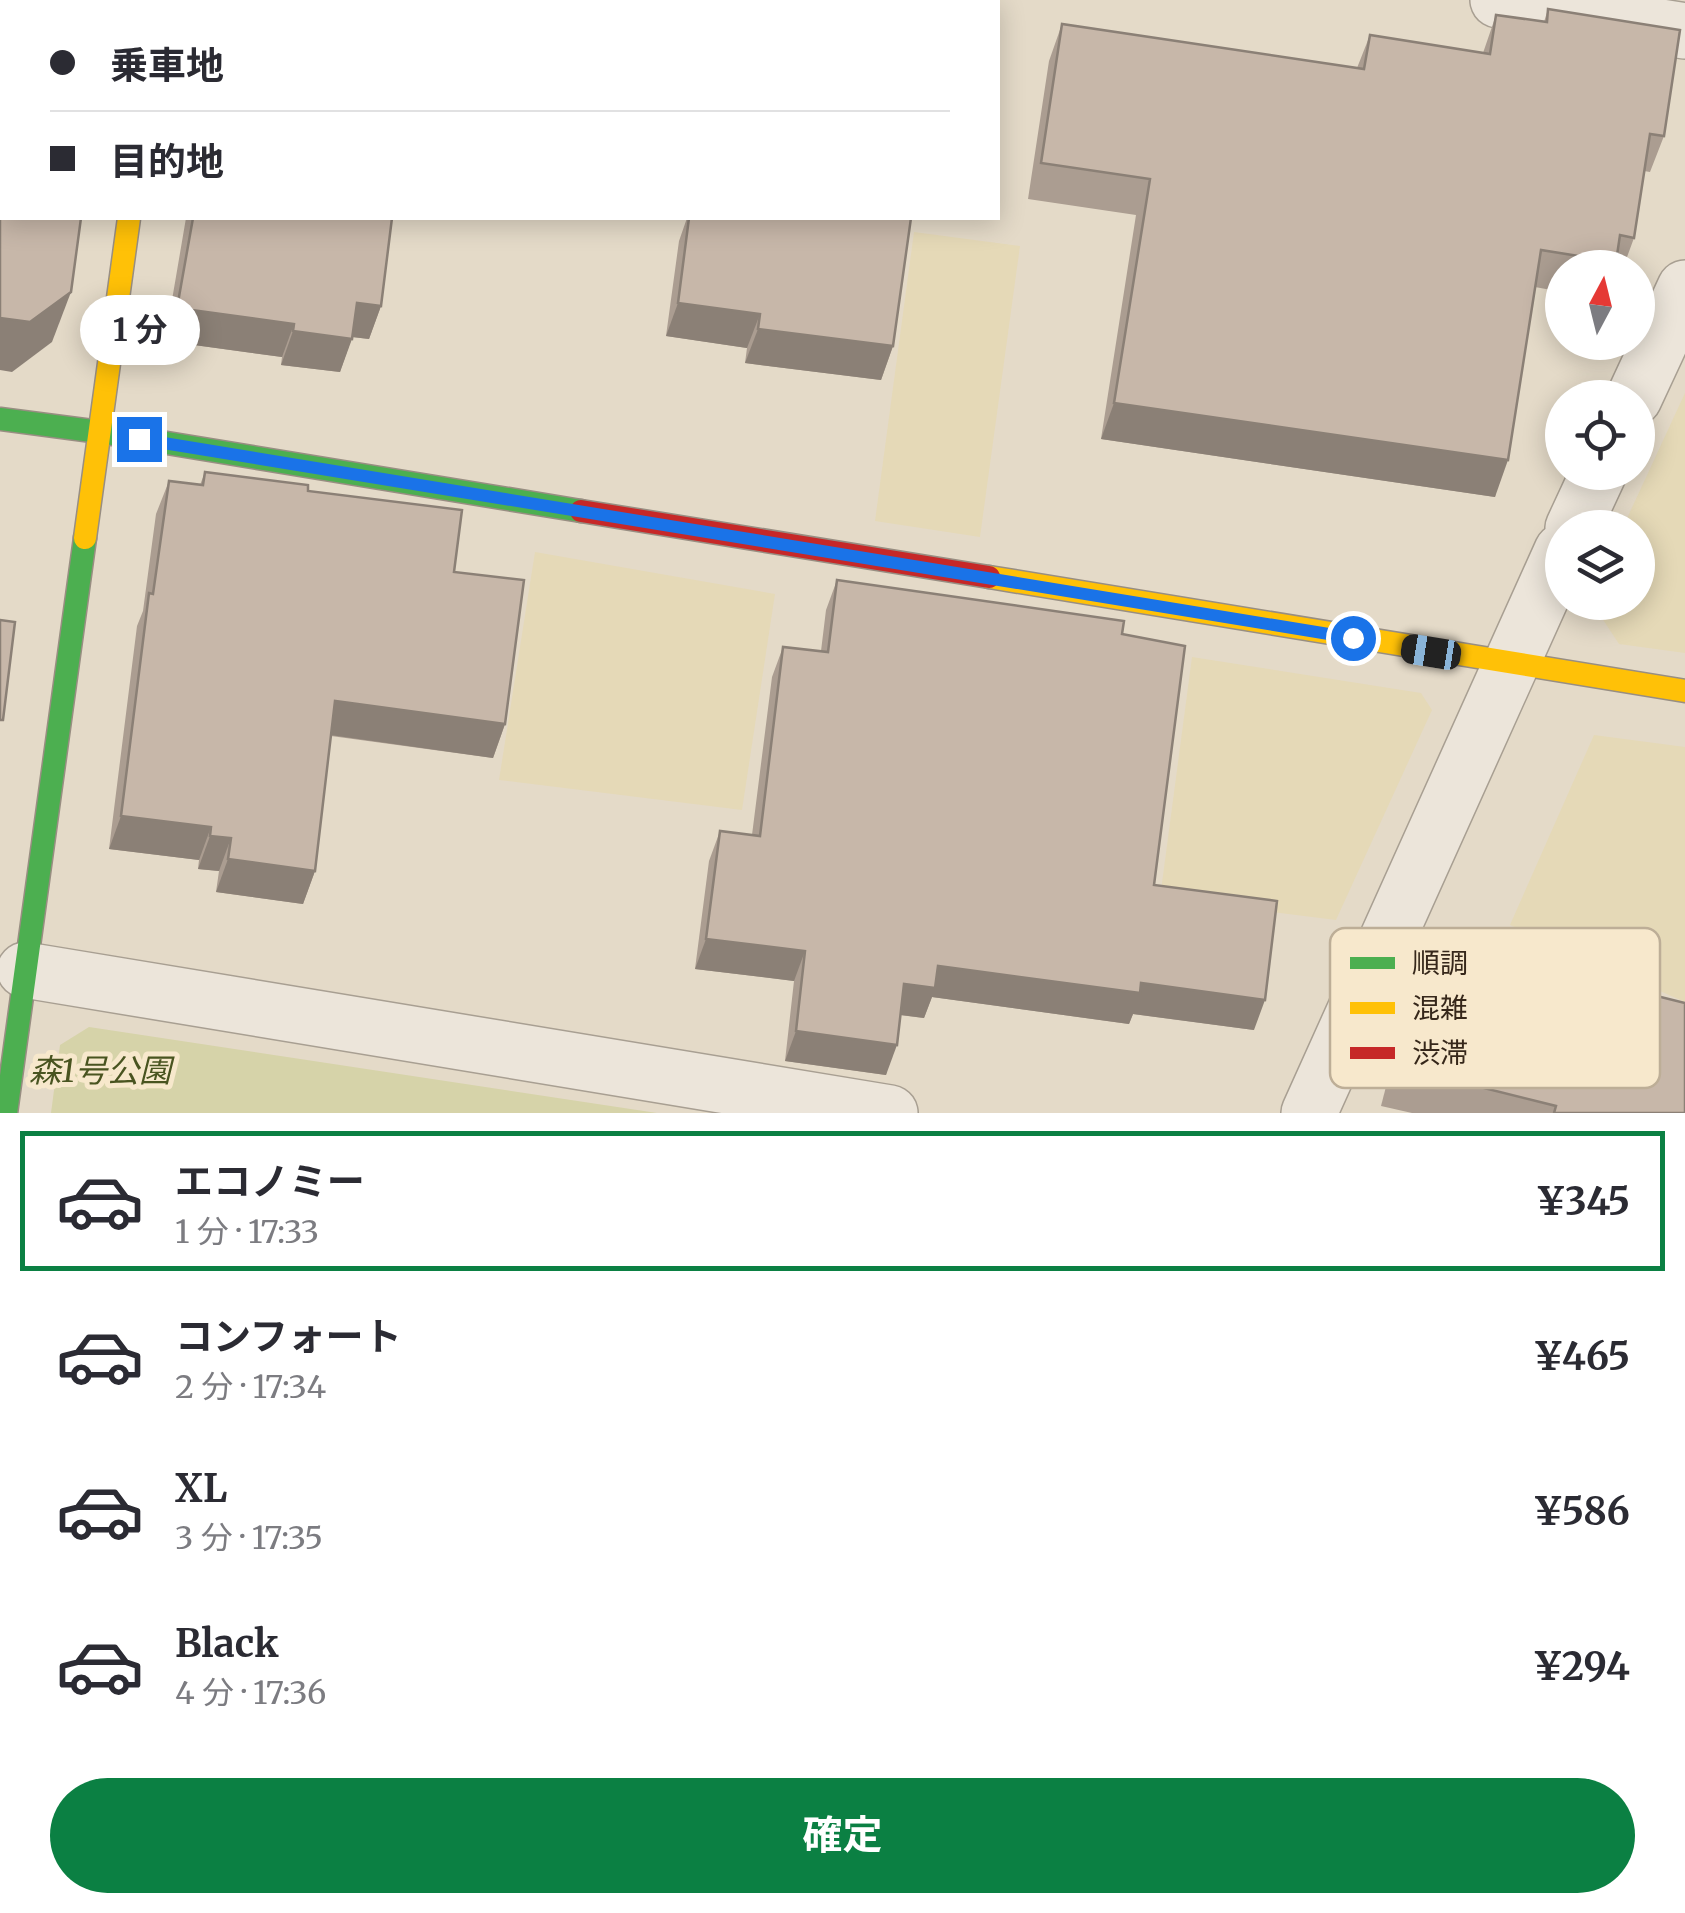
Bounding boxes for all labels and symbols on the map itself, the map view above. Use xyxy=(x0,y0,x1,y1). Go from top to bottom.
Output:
north arrow xyxy=(1545,250,1655,360)
callout: 1 分 xyxy=(79,294,199,364)
route end xyxy=(117,417,162,462)
route start xyxy=(1331,616,1376,661)
car xyxy=(1399,632,1463,672)
legend xyxy=(1330,928,1660,1088)
text: 順調 xyxy=(1412,945,1468,981)
text: 混雑 xyxy=(1412,990,1468,1026)
text: 渋滞 xyxy=(1412,1035,1468,1071)
park label: 森1号公園 xyxy=(29,1051,175,1091)

